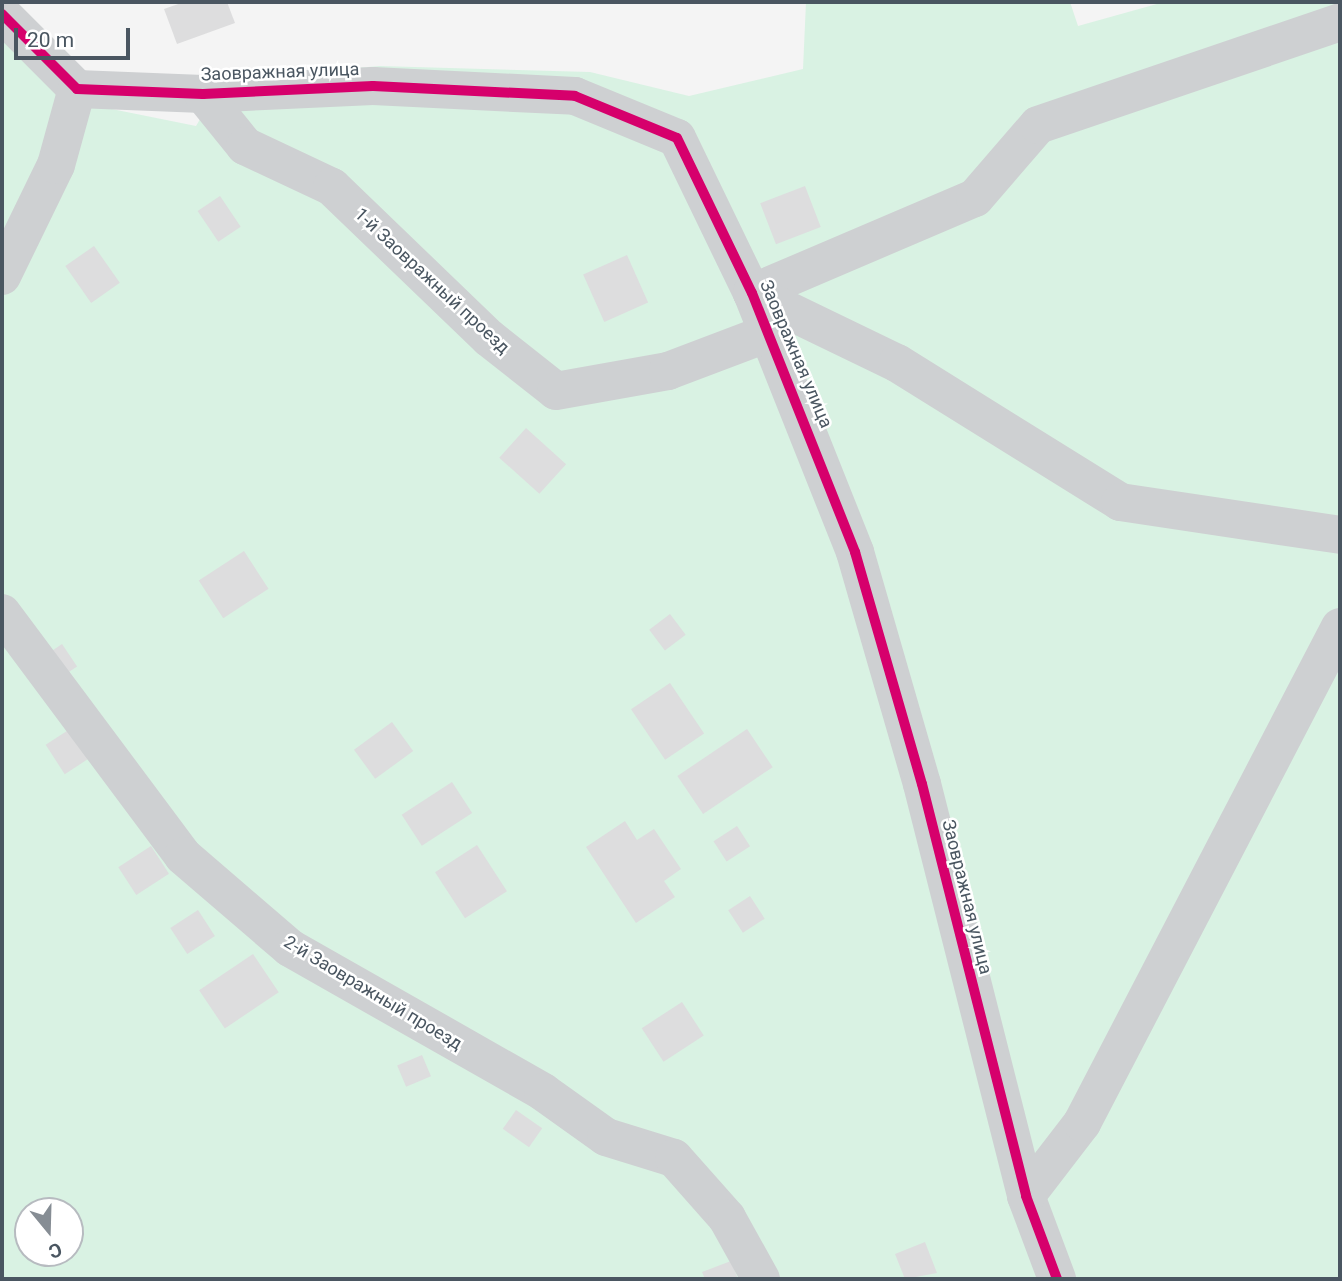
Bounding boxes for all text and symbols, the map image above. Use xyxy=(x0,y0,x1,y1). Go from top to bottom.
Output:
scale bar xyxy=(18,14,133,58)
text: 20 m xyxy=(27,28,74,52)
street label: Заовражная улица xyxy=(200,58,360,86)
street label: 1-й Заовражный проезд xyxy=(350,203,514,359)
street label: Заовражная улица xyxy=(755,277,837,431)
street label: Заовражная улица xyxy=(937,817,997,977)
street label: 2-й Заовражный проезд xyxy=(280,931,466,1055)
north arrow xyxy=(14,1197,84,1267)
text: С xyxy=(46,1238,65,1263)

